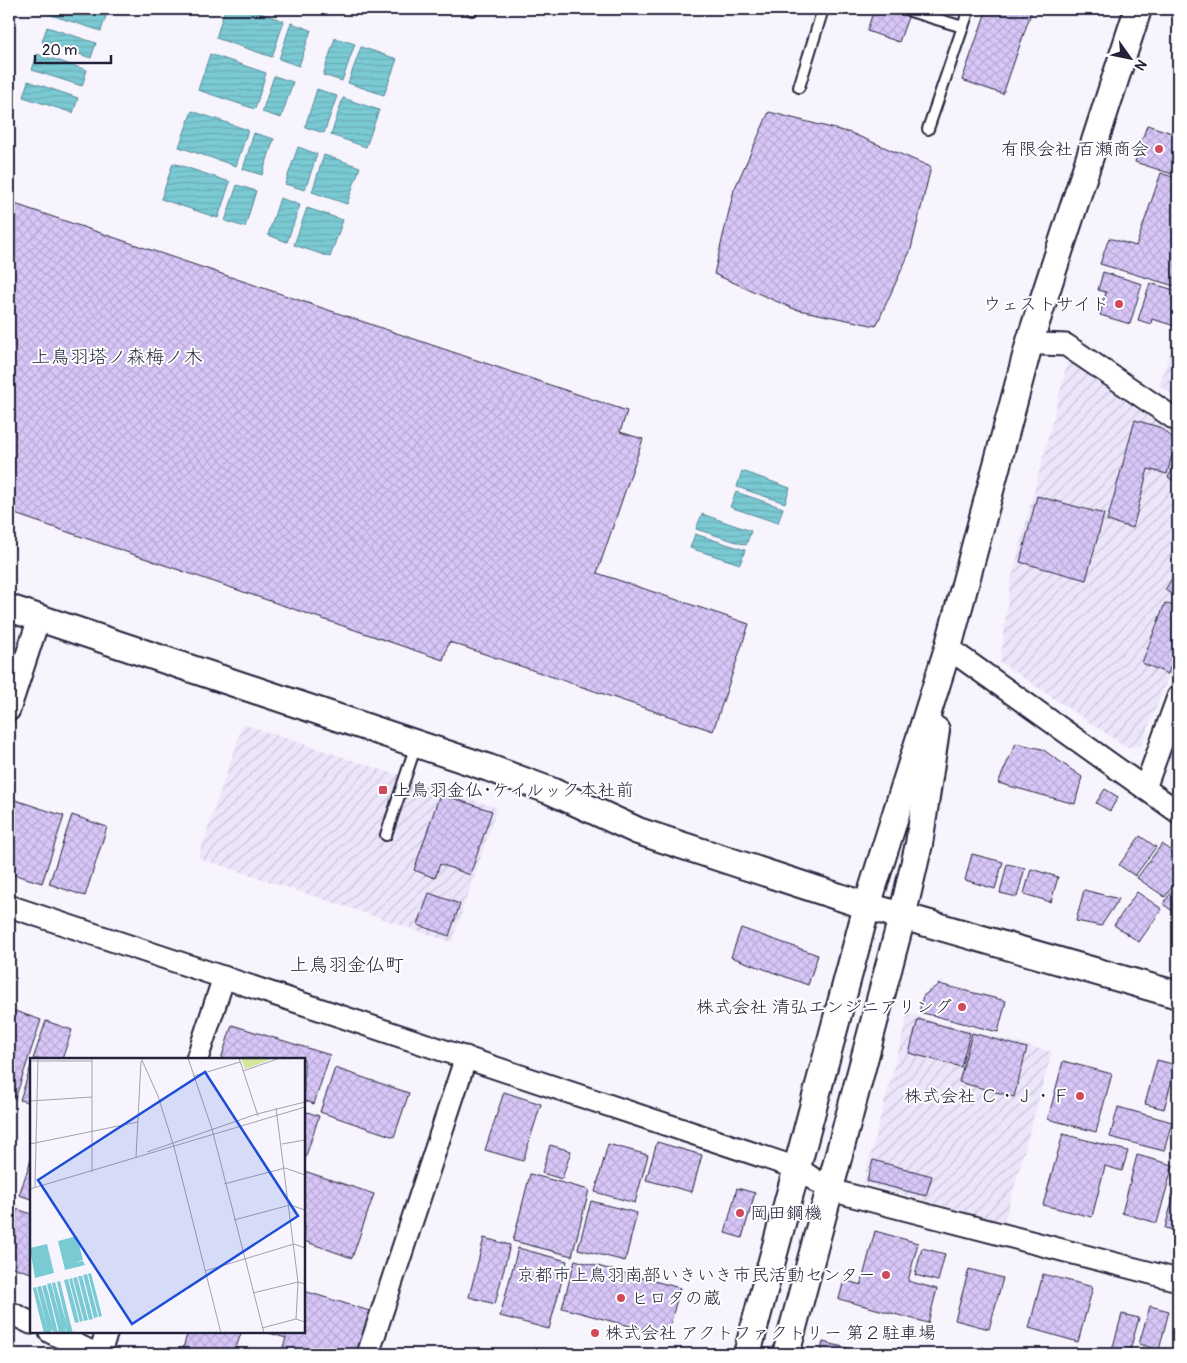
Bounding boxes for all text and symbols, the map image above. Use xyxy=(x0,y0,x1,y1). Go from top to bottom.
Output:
scale bar xyxy=(35,32,111,64)
north arrow xyxy=(1104,32,1154,82)
text: 20 m xyxy=(42,41,77,60)
text: N xyxy=(1131,56,1150,73)
place label: 有限会社 百瀬商会 xyxy=(1001,138,1149,161)
marker: 有限会社 百瀬商会 xyxy=(1153,143,1165,155)
place label: ウェストサイド xyxy=(983,293,1109,316)
marker: ウェストサイド xyxy=(1113,298,1125,310)
district label: 上鳥羽塔ノ森梅ノ木 xyxy=(31,345,203,369)
place label: 上鳥羽金仏･ケイルック本社前 xyxy=(393,779,634,802)
marker: 上鳥羽金仏･ケイルック本社前 xyxy=(377,784,389,796)
district label: 上鳥羽金仏町 xyxy=(290,953,404,977)
place label: 株式会社 清弘エンジニアリング xyxy=(696,996,952,1019)
marker: 株式会社 清弘エンジニアリング xyxy=(956,1001,968,1013)
inset map xyxy=(30,1058,305,1333)
place label: 株式会社 Ｃ・Ｊ・Ｆ xyxy=(904,1085,1070,1108)
marker: 株式会社 Ｃ・Ｊ・Ｆ xyxy=(1074,1090,1086,1102)
place label: 岡田鋼機 xyxy=(750,1202,822,1225)
marker: 岡田鋼機 xyxy=(734,1207,746,1219)
place label: 京都市上鳥羽南部いきいき市民活動センタ－ xyxy=(517,1264,876,1287)
marker: 京都市上鳥羽南部いきいき市民活動センタ－ xyxy=(880,1269,892,1281)
place label: ヒロタの蔵 xyxy=(631,1287,721,1310)
marker: ヒロタの蔵 xyxy=(615,1292,627,1304)
place label: 株式会社 アクトファクトリー 第２駐車場 xyxy=(605,1322,936,1345)
marker: 株式会社 アクトファクトリー 第２駐車場 xyxy=(589,1327,601,1339)

